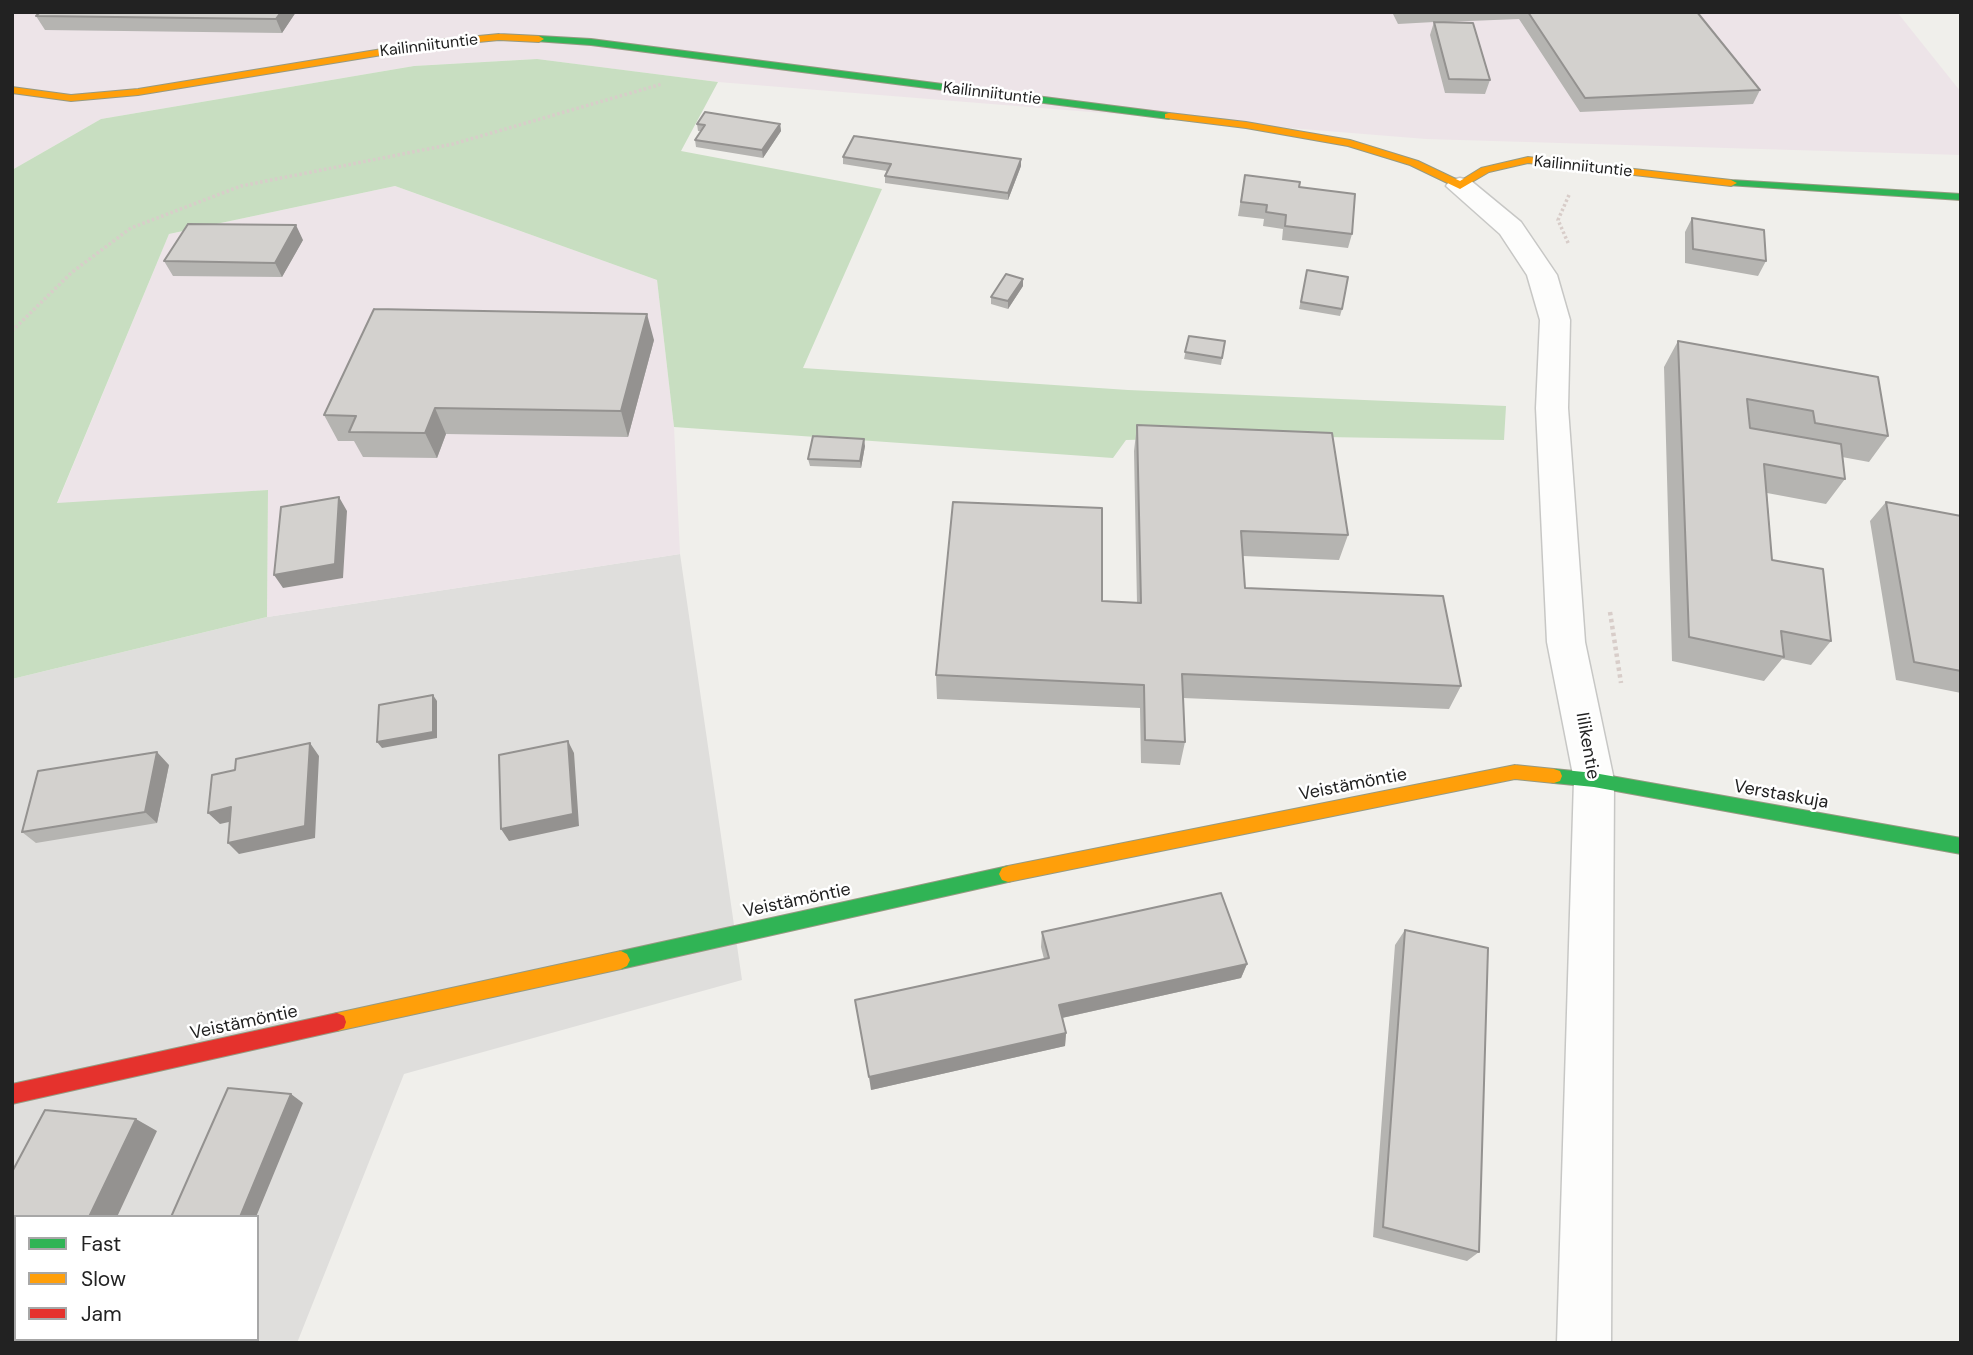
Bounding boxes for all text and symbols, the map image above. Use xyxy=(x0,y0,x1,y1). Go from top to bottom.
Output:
street label: Kailinniituntie xyxy=(379,30,479,62)
street label: Kailinniituntie xyxy=(942,78,1042,110)
street label: Kailinniituntie xyxy=(1533,152,1633,182)
street label: Iilikentie xyxy=(1571,711,1603,781)
street label: Veistämöntie xyxy=(1297,764,1409,806)
street label: Verstaskuja xyxy=(1732,776,1830,814)
street label: Veistämöntie xyxy=(741,879,853,923)
street label: Veistämöntie xyxy=(188,1001,300,1045)
legend xyxy=(14,1215,259,1341)
text: Fast xyxy=(81,1230,121,1258)
text: Slow xyxy=(81,1265,126,1293)
text: Jam xyxy=(81,1300,122,1328)

